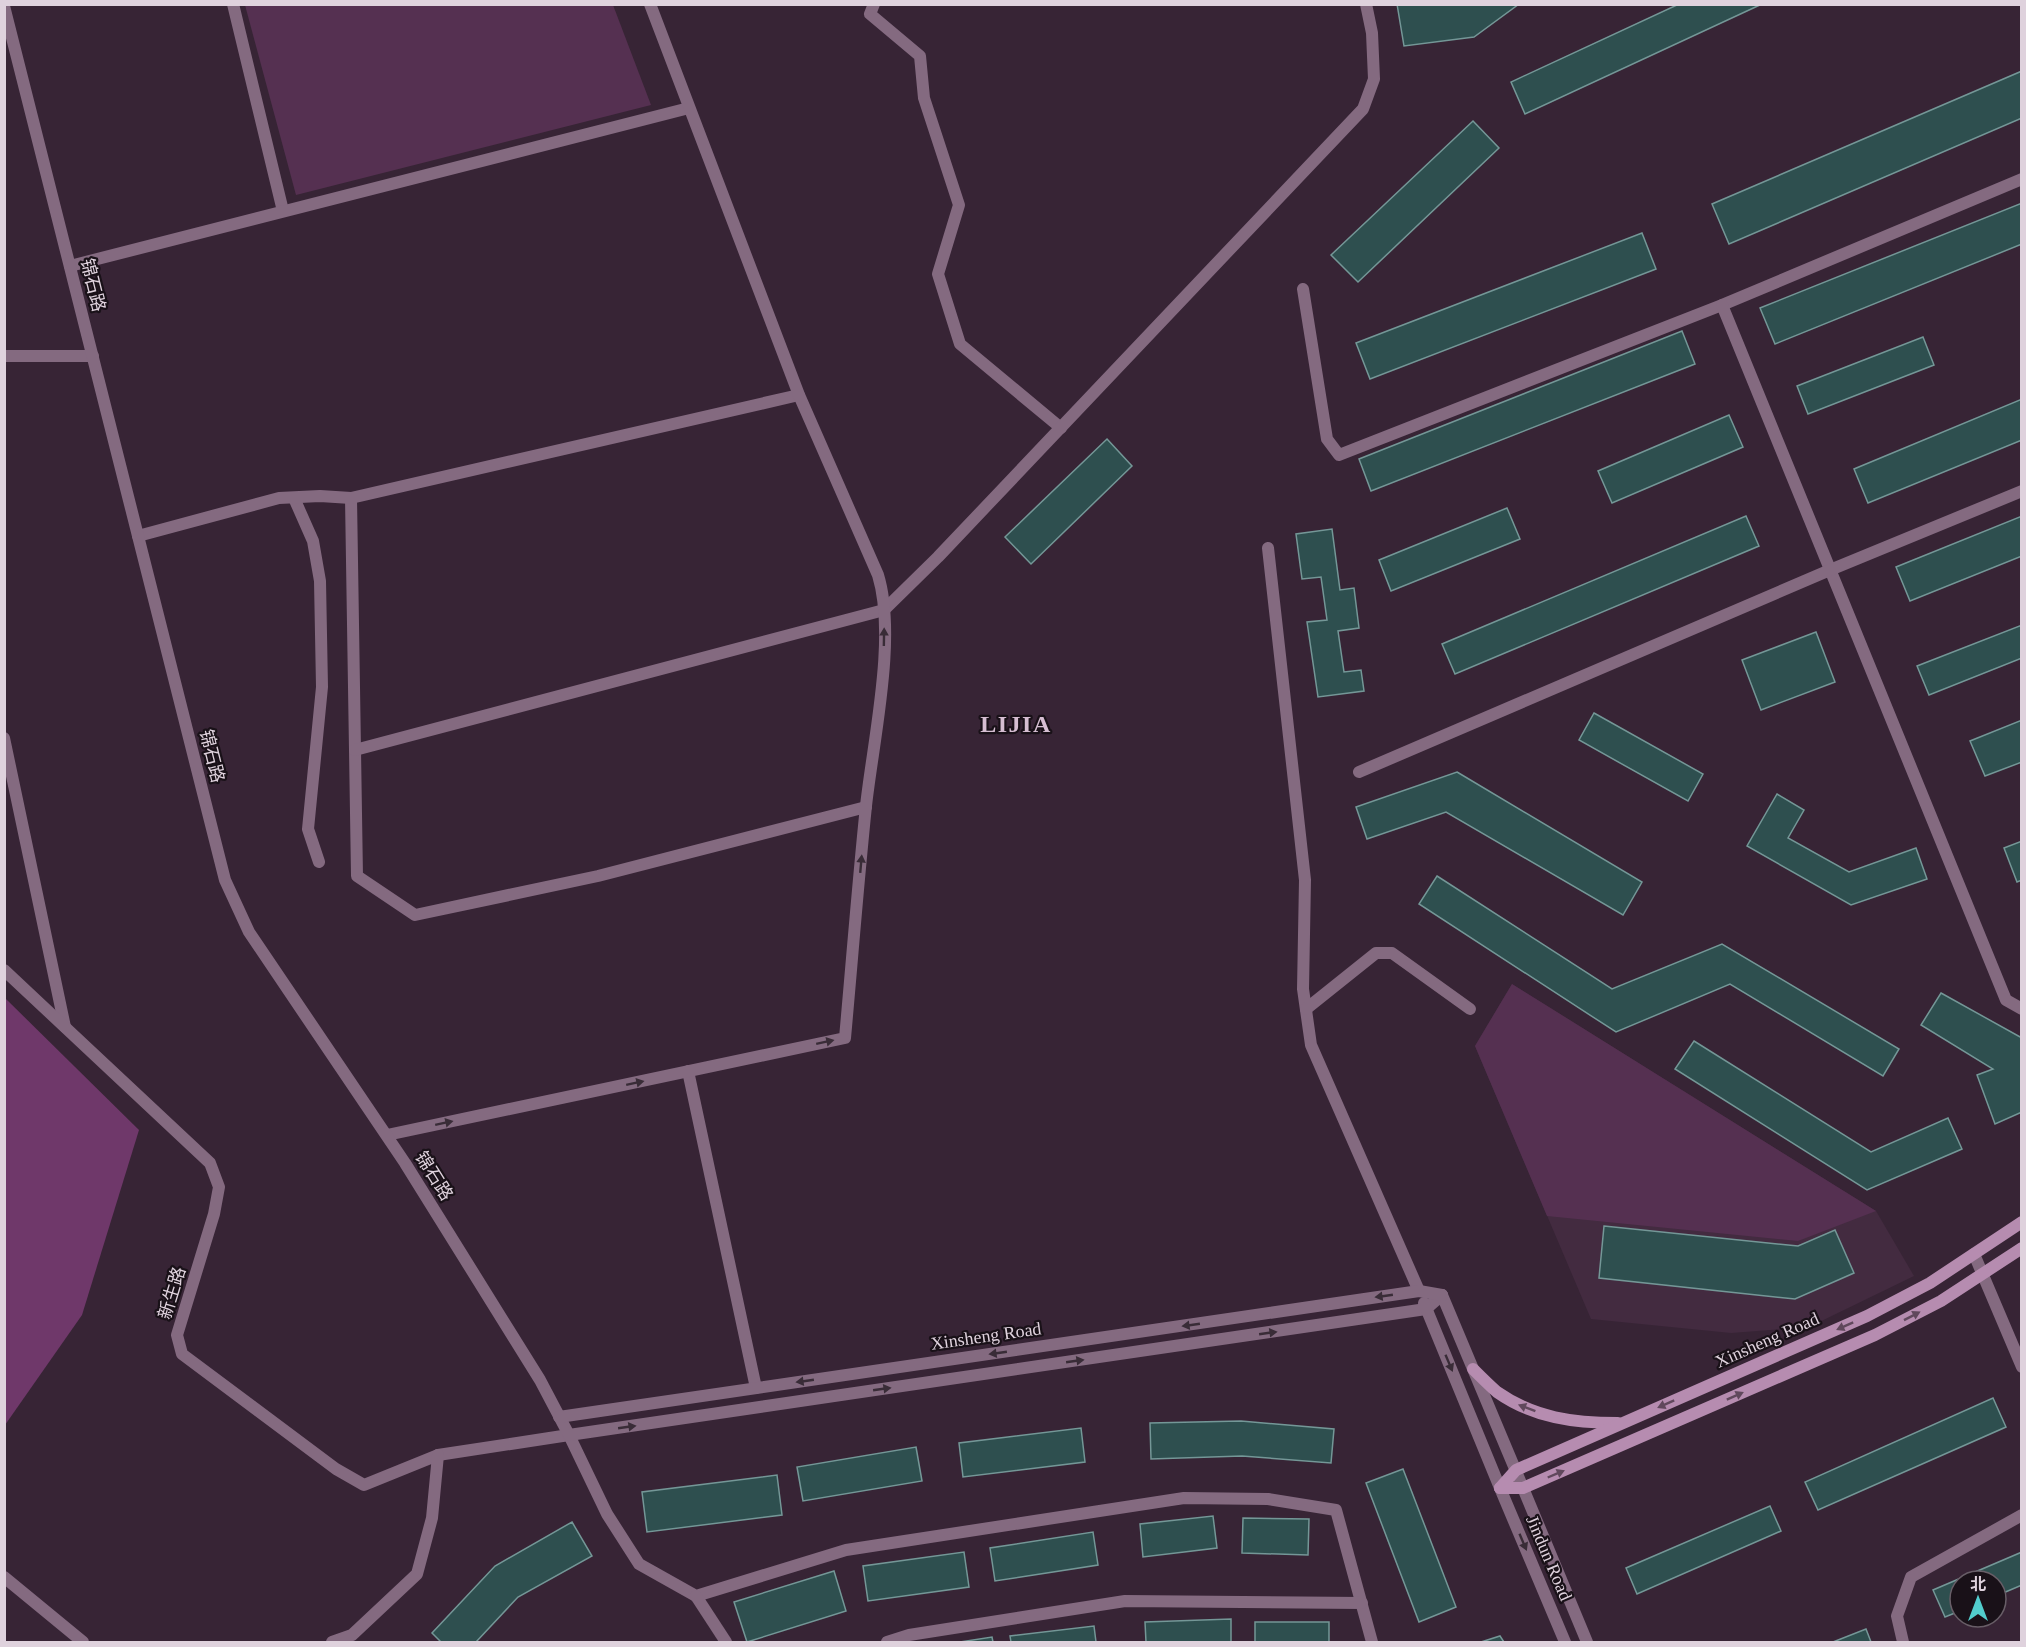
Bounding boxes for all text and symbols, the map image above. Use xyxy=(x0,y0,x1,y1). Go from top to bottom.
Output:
street label: 锦石路 xyxy=(77,256,109,314)
one-way arrow xyxy=(879,627,889,646)
district label: LIJIA xyxy=(980,711,1052,737)
street label: 锦石路 xyxy=(196,727,228,785)
one-way arrow xyxy=(856,854,866,873)
one-way arrow xyxy=(816,1037,835,1046)
one-way arrow xyxy=(625,1077,644,1087)
one-way arrow xyxy=(435,1117,453,1127)
street label: 锦石路 xyxy=(411,1148,457,1204)
street label: 新生路 xyxy=(155,1264,189,1322)
one-way arrow xyxy=(1375,1292,1394,1301)
street label: Xinsheng Road xyxy=(1712,1308,1822,1372)
one-way arrow xyxy=(1904,1311,1921,1321)
street label: Xinsheng Road xyxy=(929,1318,1043,1354)
one-way arrow xyxy=(1182,1320,1201,1329)
one-way arrow xyxy=(1835,1321,1853,1331)
one-way arrow xyxy=(1258,1328,1277,1337)
one-way arrow xyxy=(989,1348,1008,1357)
one-way arrow xyxy=(1444,1355,1453,1372)
one-way arrow xyxy=(1065,1356,1084,1365)
one-way arrow xyxy=(796,1376,815,1385)
one-way arrow xyxy=(873,1385,892,1394)
one-way arrow xyxy=(1726,1391,1744,1401)
one-way arrow xyxy=(1657,1399,1675,1409)
one-way arrow xyxy=(1517,1402,1535,1412)
one-way arrow xyxy=(617,1422,636,1431)
one-way arrow xyxy=(1547,1468,1565,1478)
street label: Jindun Road xyxy=(1522,1512,1576,1604)
one-way arrow xyxy=(1518,1533,1528,1551)
north arrow xyxy=(1948,1569,2008,1629)
text: 北 xyxy=(1970,1576,1986,1593)

